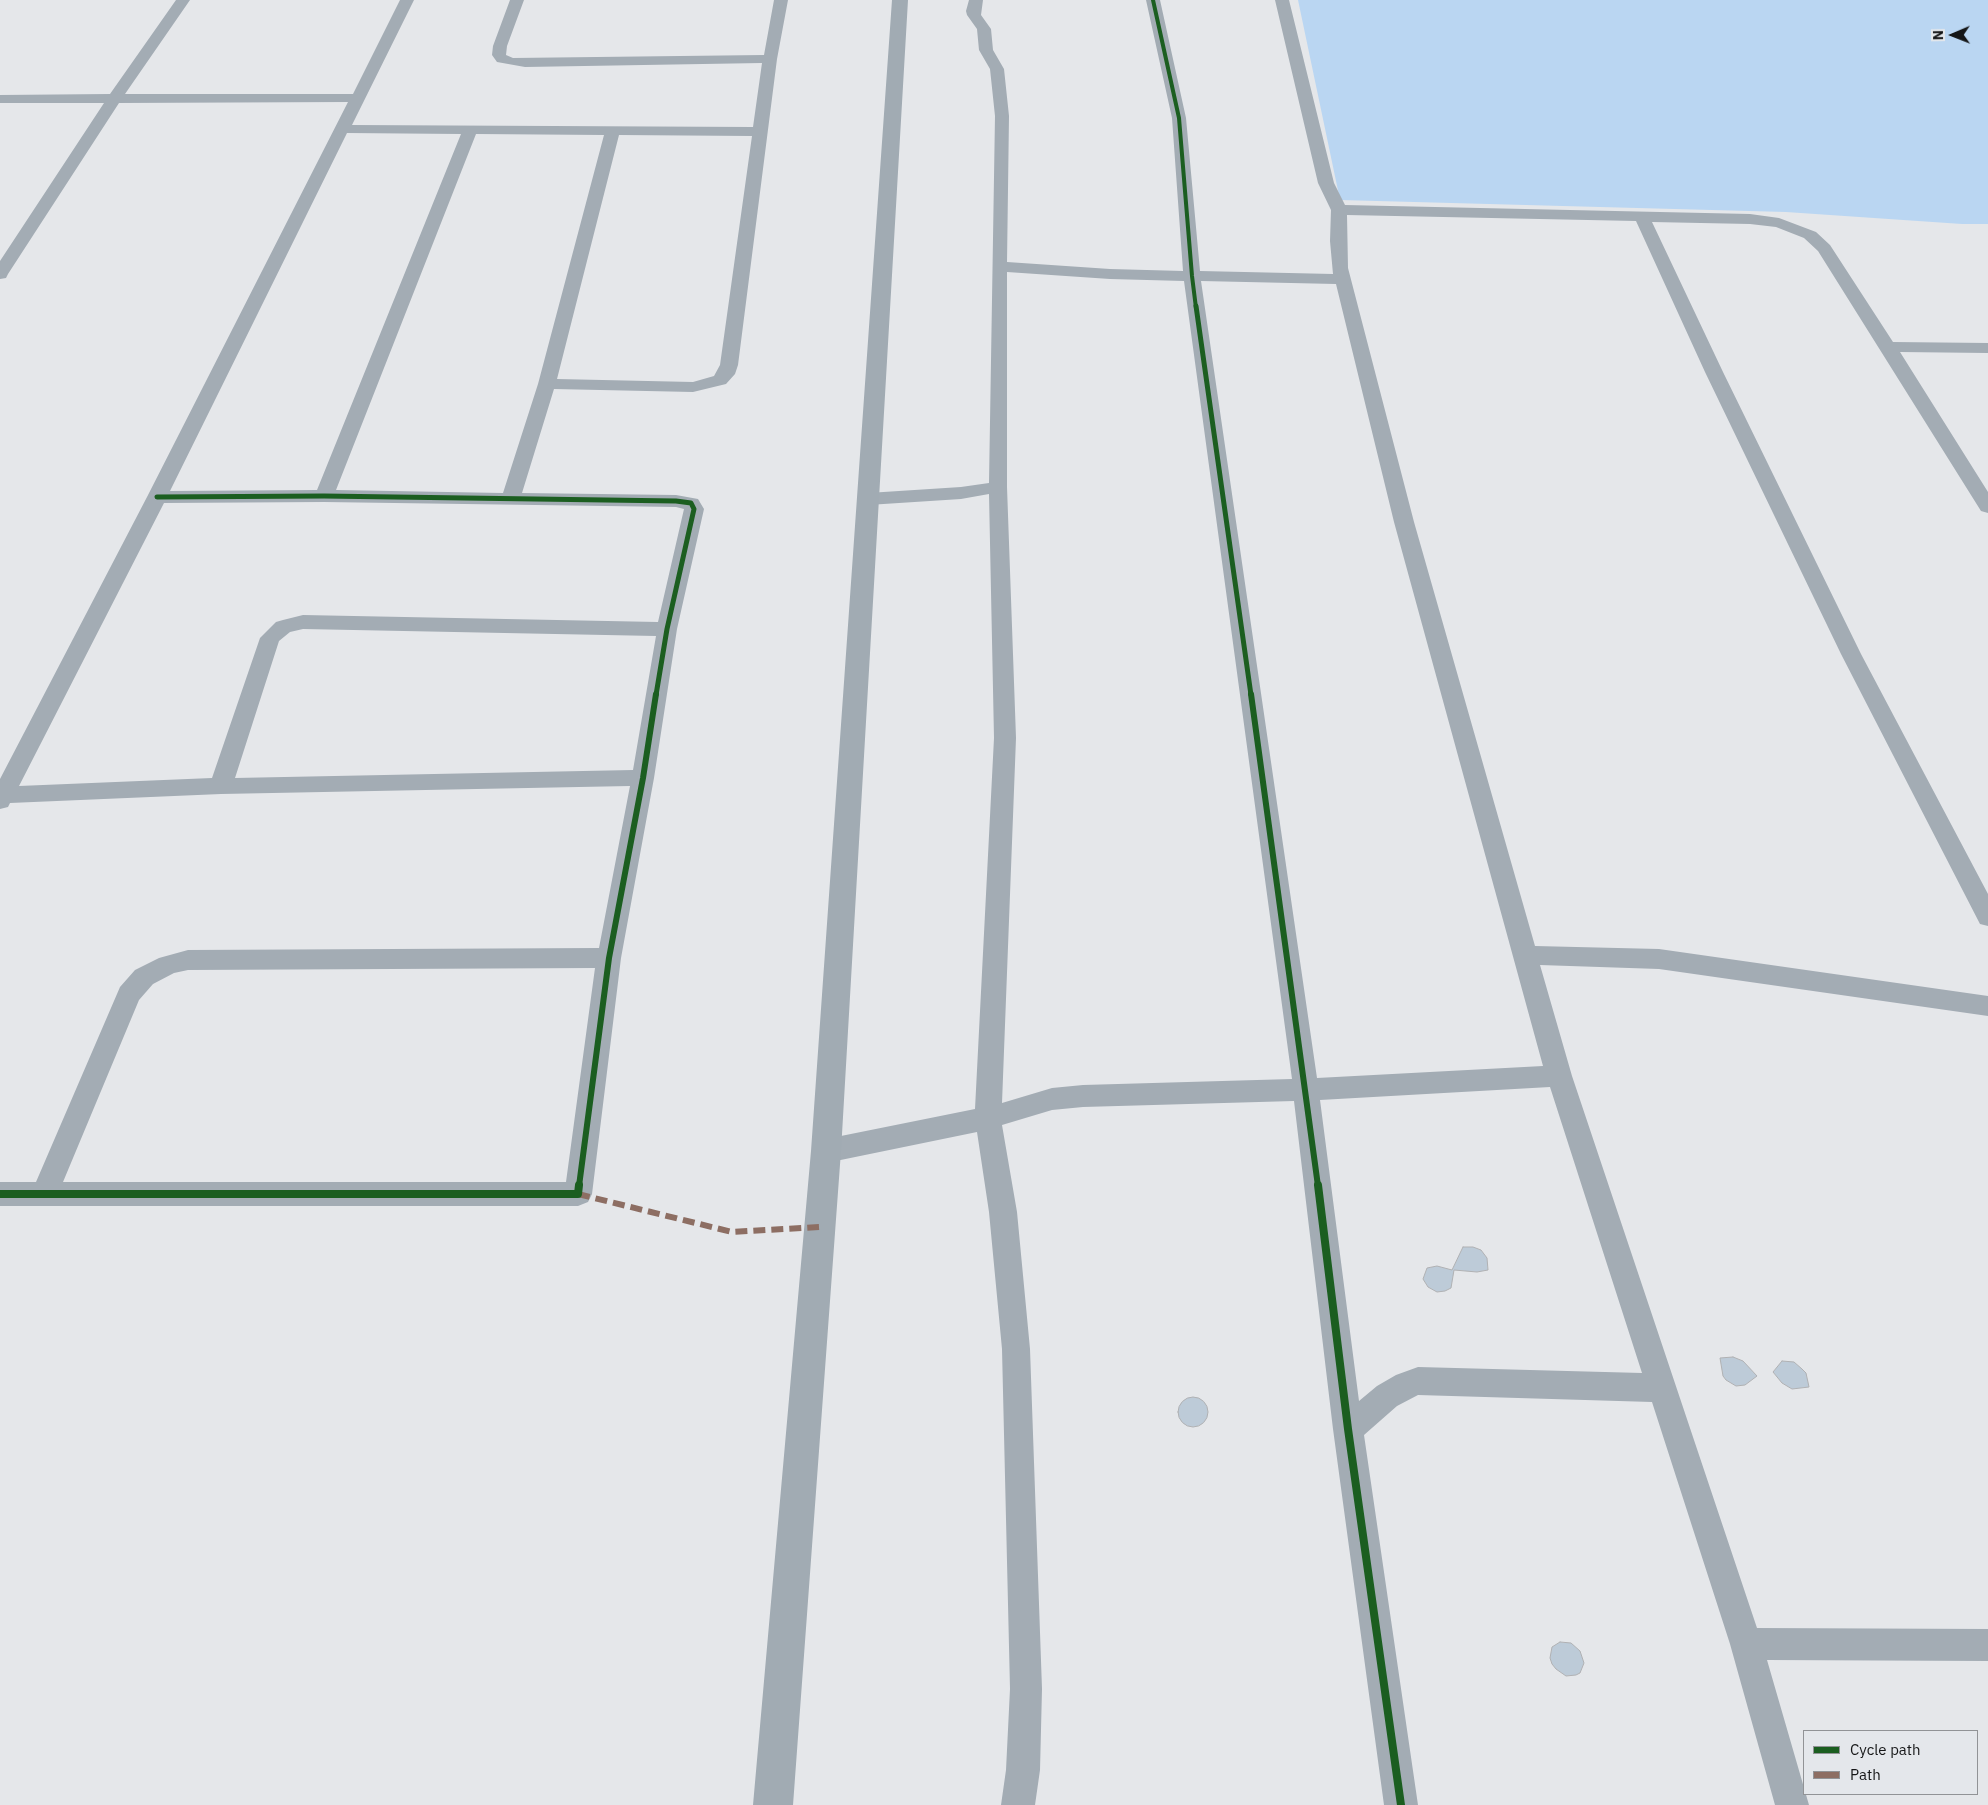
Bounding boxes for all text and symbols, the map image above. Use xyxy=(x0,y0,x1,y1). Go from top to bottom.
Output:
north arrow xyxy=(1928,10,1978,60)
text: N xyxy=(1929,30,1947,40)
legend xyxy=(1803,1730,1978,1795)
text: Cycle path xyxy=(1850,1740,1921,1759)
text: Path xyxy=(1850,1765,1881,1784)

